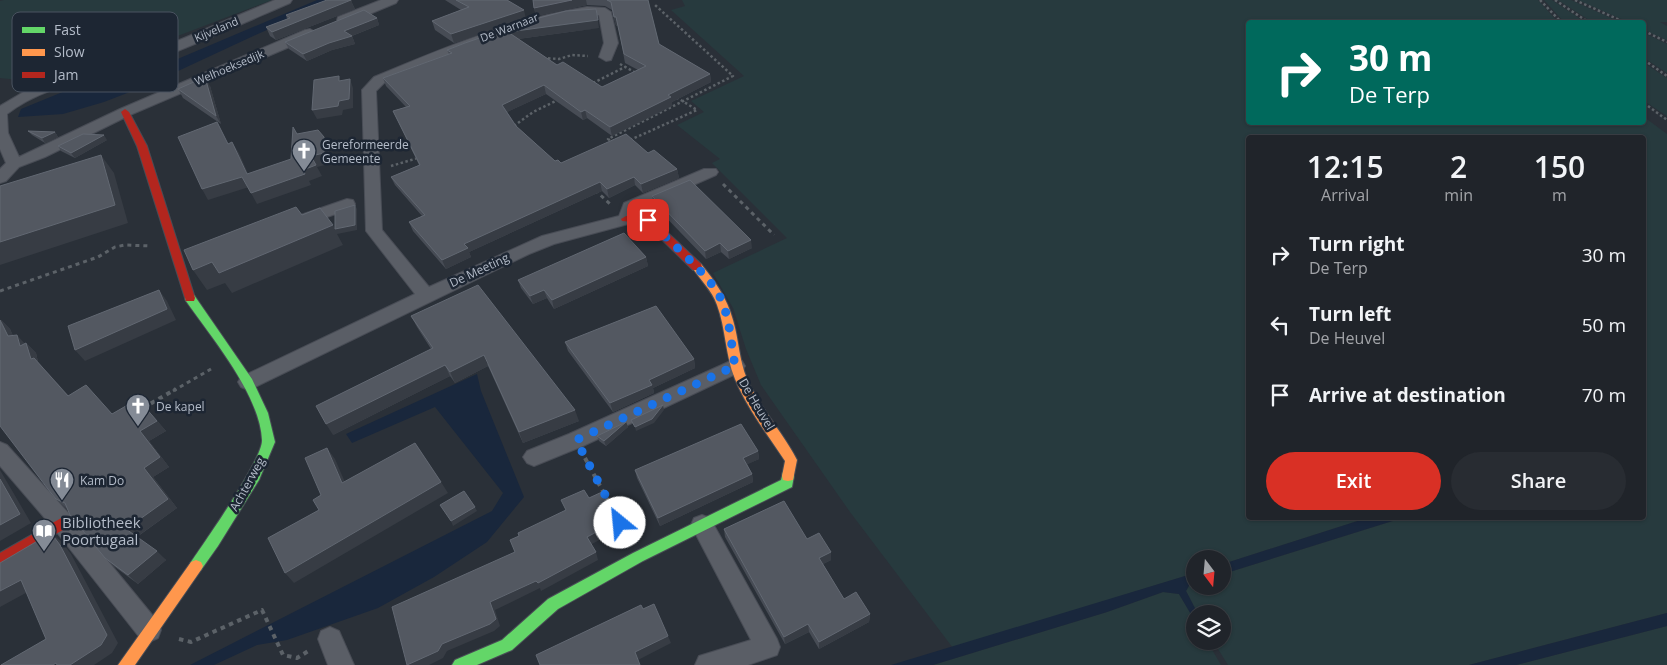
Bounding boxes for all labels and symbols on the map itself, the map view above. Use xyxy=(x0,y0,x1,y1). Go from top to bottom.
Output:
street label: De Warnaar xyxy=(478,9,541,45)
legend xyxy=(12,12,178,92)
street label: Kijveland xyxy=(192,13,240,45)
text: Fast xyxy=(54,20,81,39)
text: Slow xyxy=(54,42,85,61)
street label: Welhoeksedijk xyxy=(192,46,266,88)
text: Jam xyxy=(52,65,79,84)
place label: Gereformeerde Gemeente xyxy=(322,136,409,167)
church icon: Gereformeerde Gemeente xyxy=(291,138,317,172)
pin xyxy=(627,199,669,241)
street label: De Meeting xyxy=(446,249,512,291)
street label: De Heuvel xyxy=(735,375,779,433)
church icon: De kapel xyxy=(125,393,151,427)
place label: De kapel xyxy=(156,398,205,415)
street label: Achterweg xyxy=(225,454,269,514)
restaurant icon: Kam Do xyxy=(49,467,75,501)
place label: Kam Do xyxy=(80,472,124,489)
position arrow xyxy=(593,496,645,548)
place label: Bibliotheek Poortugaal xyxy=(62,512,141,549)
library icon: Bibliotheek Poortugaal xyxy=(31,518,57,552)
north arrow xyxy=(1186,550,1231,595)

